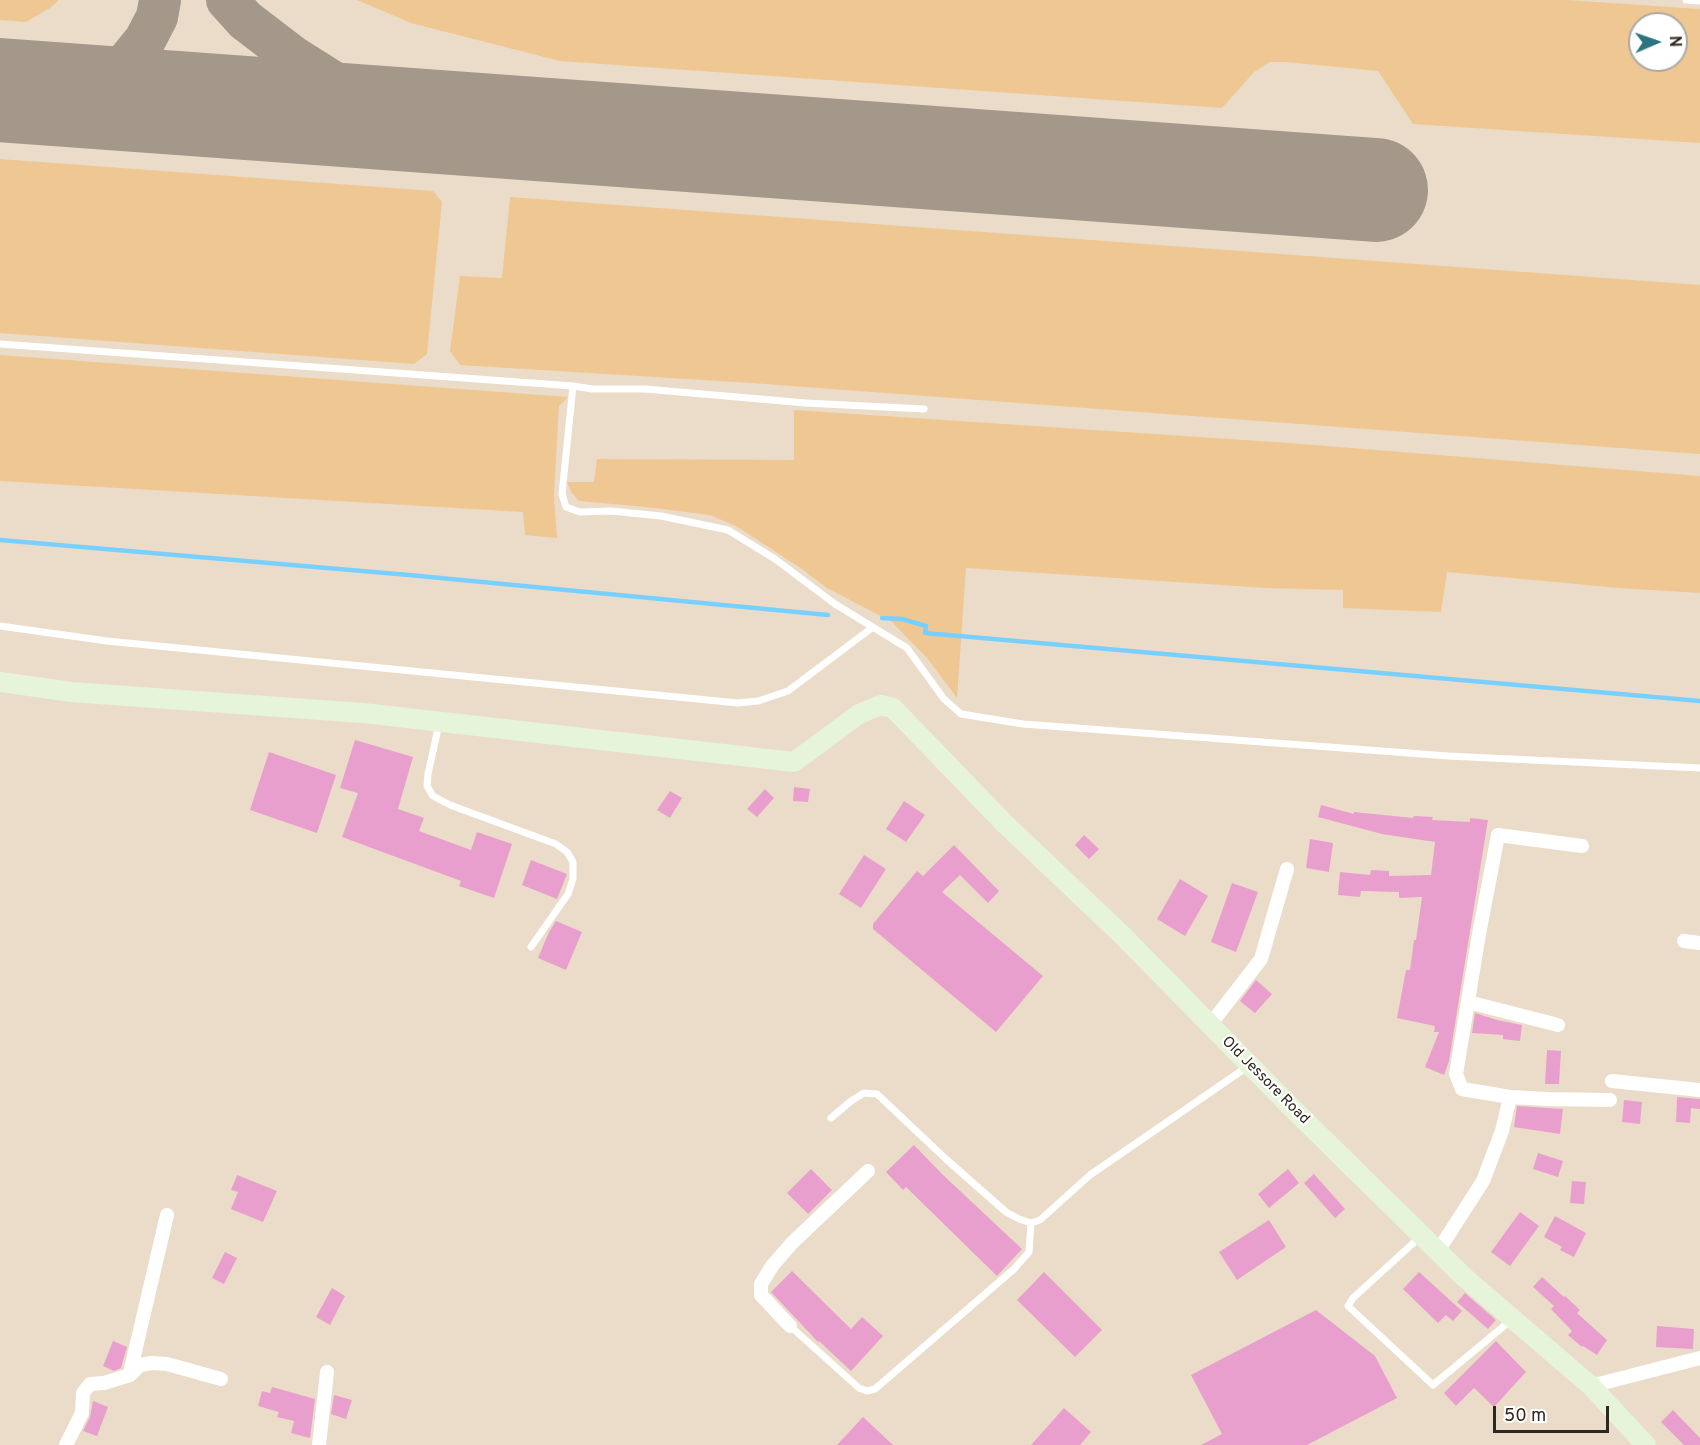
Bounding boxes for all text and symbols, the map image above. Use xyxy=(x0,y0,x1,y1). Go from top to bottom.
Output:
north arrow xyxy=(1628,12,1688,72)
text: N xyxy=(1664,35,1684,48)
street label: Old Jessore Road xyxy=(1217,1033,1313,1129)
scale bar xyxy=(1496,1394,1612,1432)
text: 50 m xyxy=(1504,1405,1546,1428)

